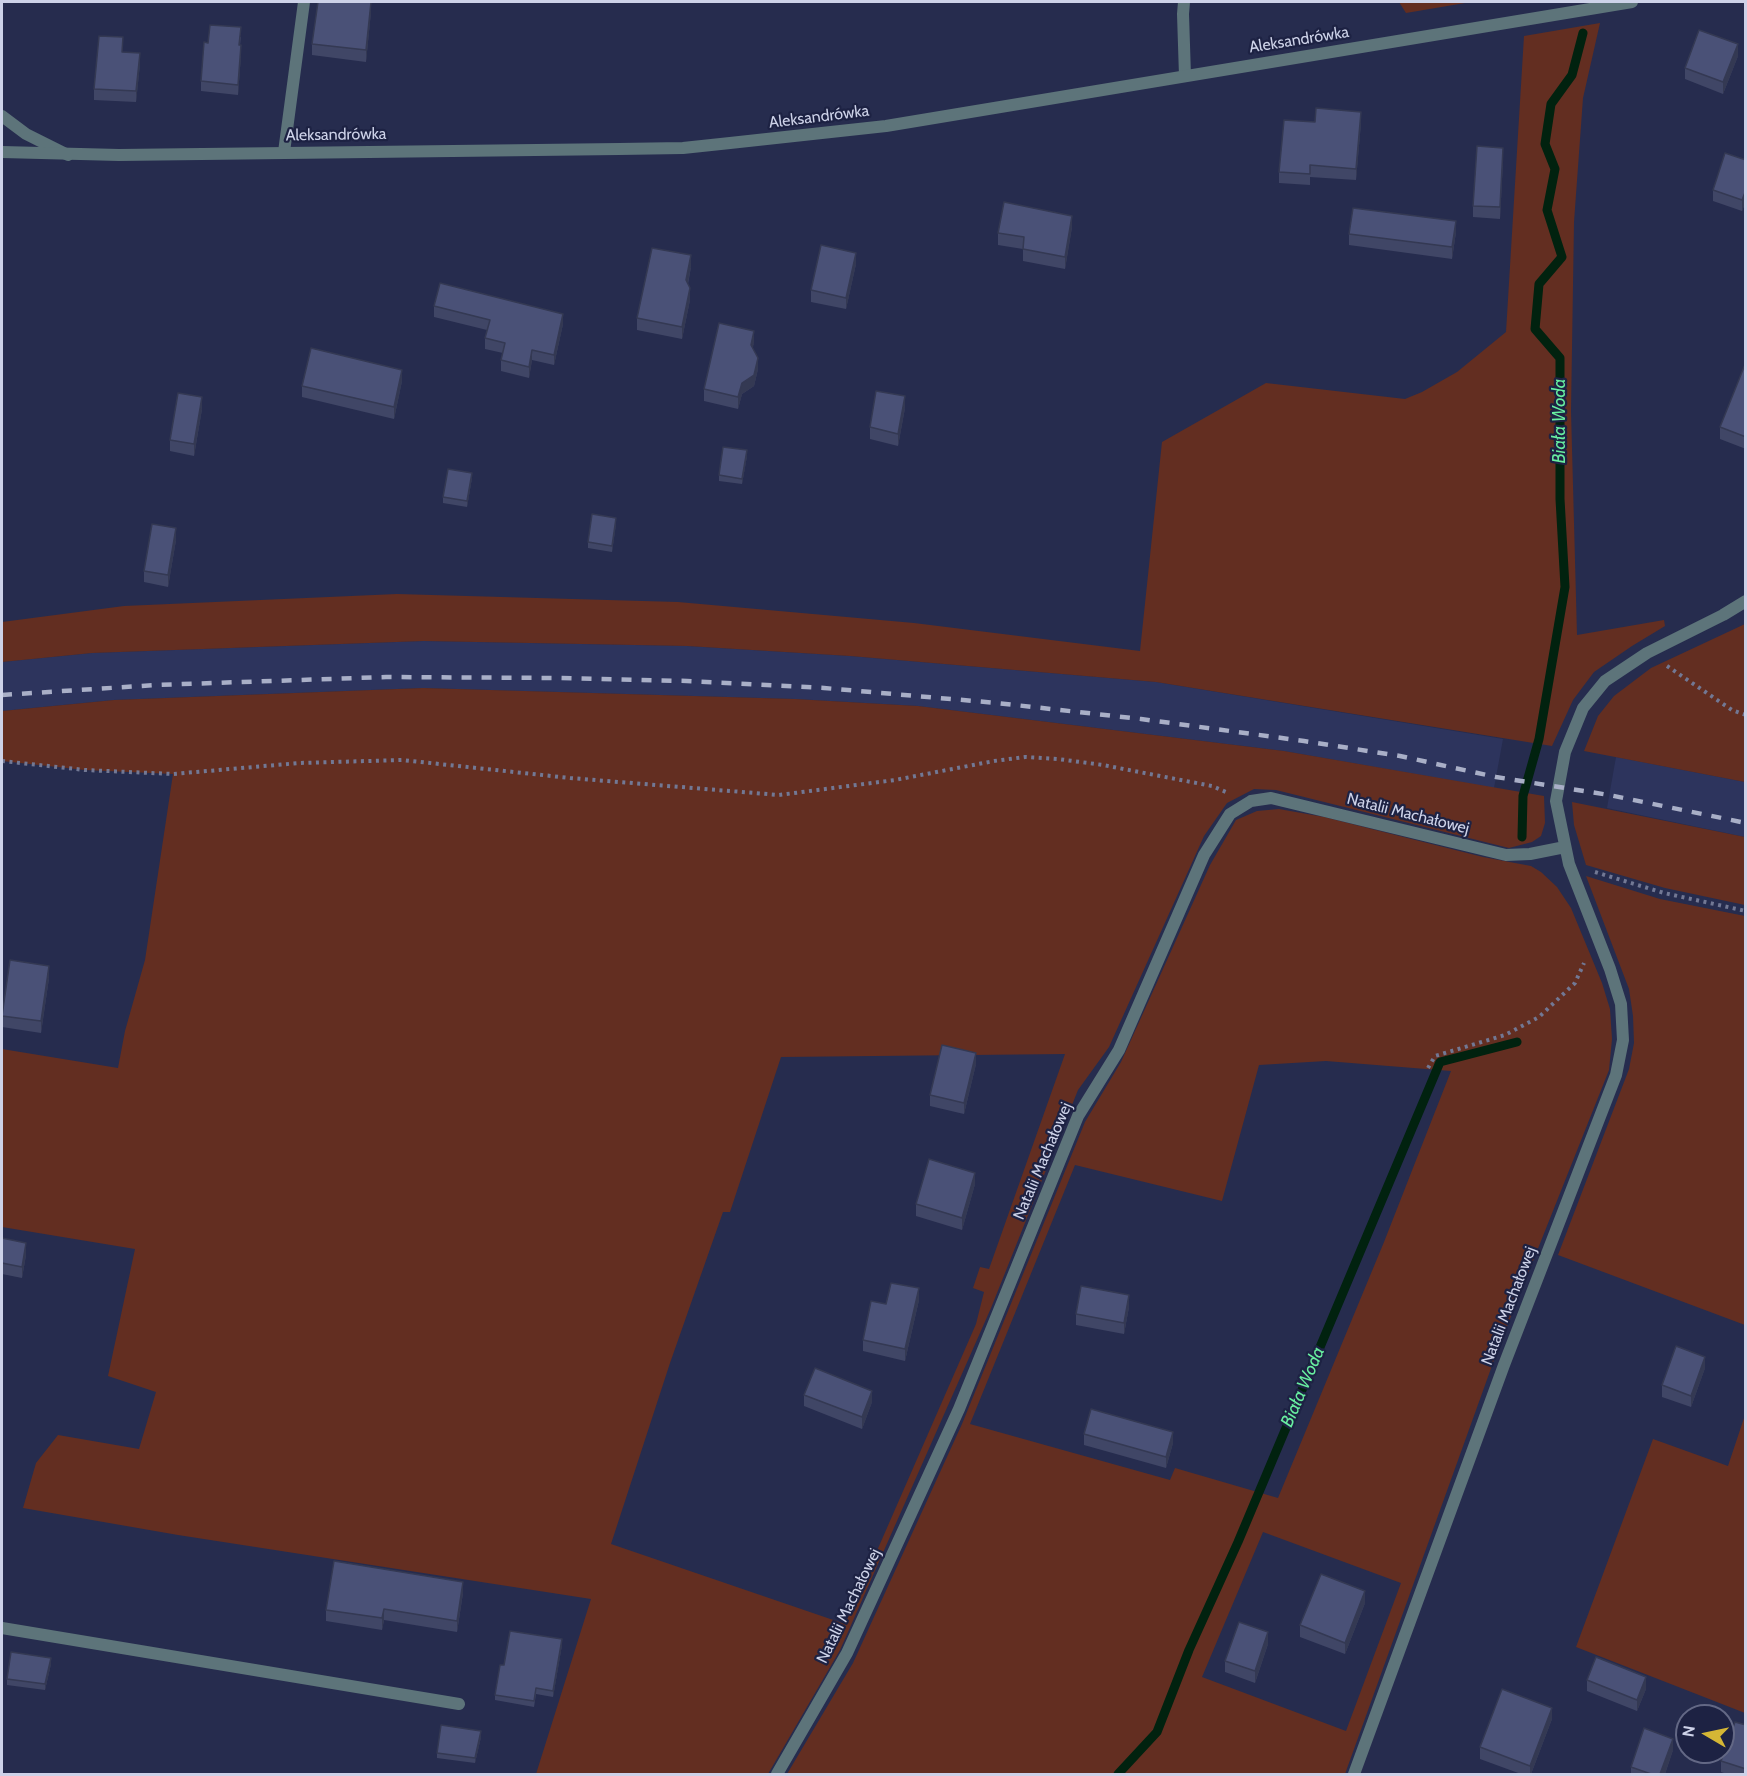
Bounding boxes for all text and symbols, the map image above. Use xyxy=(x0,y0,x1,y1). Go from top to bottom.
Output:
street label: Aleksandrówka xyxy=(1248,23,1350,57)
street label: Aleksandrówka xyxy=(768,101,870,133)
street label: Aleksandrówka xyxy=(285,125,387,145)
water label: Biała Woda xyxy=(1549,379,1571,463)
street label: Natalii Machałowej xyxy=(1345,789,1471,839)
street label: Natalii Machałowej xyxy=(1010,1099,1076,1223)
street label: Natalii Machałowej xyxy=(1478,1244,1540,1368)
water label: Biała Woda xyxy=(1276,1344,1330,1430)
street label: Natalii Machałowej xyxy=(813,1545,885,1667)
north arrow xyxy=(1675,1704,1735,1764)
text: N xyxy=(1678,1724,1699,1738)

